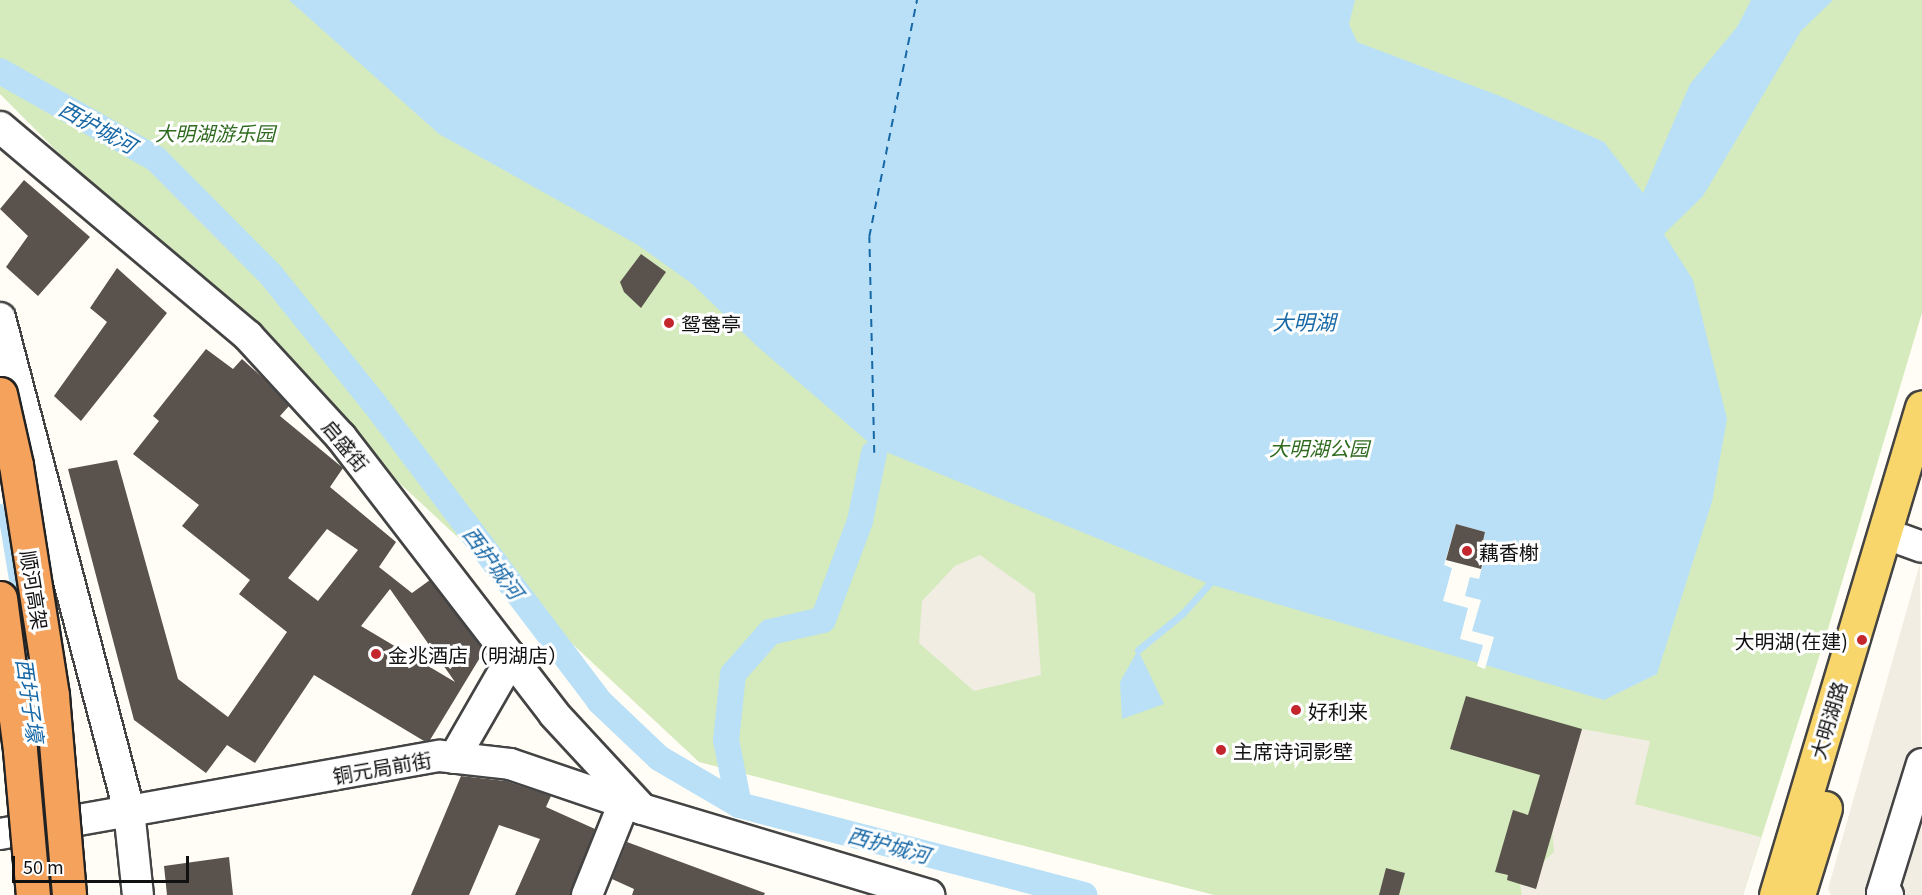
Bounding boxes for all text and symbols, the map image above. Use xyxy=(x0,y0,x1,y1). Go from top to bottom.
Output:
water label: 西护城河 xyxy=(55,95,141,157)
park label: 大明湖游乐园 xyxy=(155,120,275,144)
water label: 大明湖 xyxy=(1273,308,1335,334)
place label: 鸳鸯亭 xyxy=(681,311,741,335)
marker: 鸳鸯亭 xyxy=(662,316,676,330)
street label: 启盛街 xyxy=(318,414,374,476)
park label: 大明湖公园 xyxy=(1269,435,1369,459)
water label: 西护城河 xyxy=(459,521,529,603)
place label: 藕香榭 xyxy=(1479,539,1539,563)
marker: 藕香榭 xyxy=(1460,544,1474,558)
street label: 顺河高架 xyxy=(17,549,53,631)
place label: 大明湖(在建) xyxy=(1734,628,1848,652)
marker: 大明湖(在建) xyxy=(1853,631,1871,649)
place label: 金兆酒店（明湖店） xyxy=(388,642,568,666)
marker: 金兆酒店（明湖店） xyxy=(369,647,383,661)
water label: 西圩子壕 xyxy=(13,657,49,743)
street label: 大明湖路 xyxy=(1805,678,1851,762)
place label: 好利来 xyxy=(1308,698,1368,722)
marker: 好利来 xyxy=(1289,703,1303,717)
place label: 主席诗词影壁 xyxy=(1233,738,1353,762)
marker: 主席诗词影壁 xyxy=(1214,743,1228,757)
street label: 铜元局前街 xyxy=(331,746,433,788)
water label: 西护城河 xyxy=(845,821,933,867)
scale bar xyxy=(15,844,192,882)
text: 50 m xyxy=(23,853,64,879)

